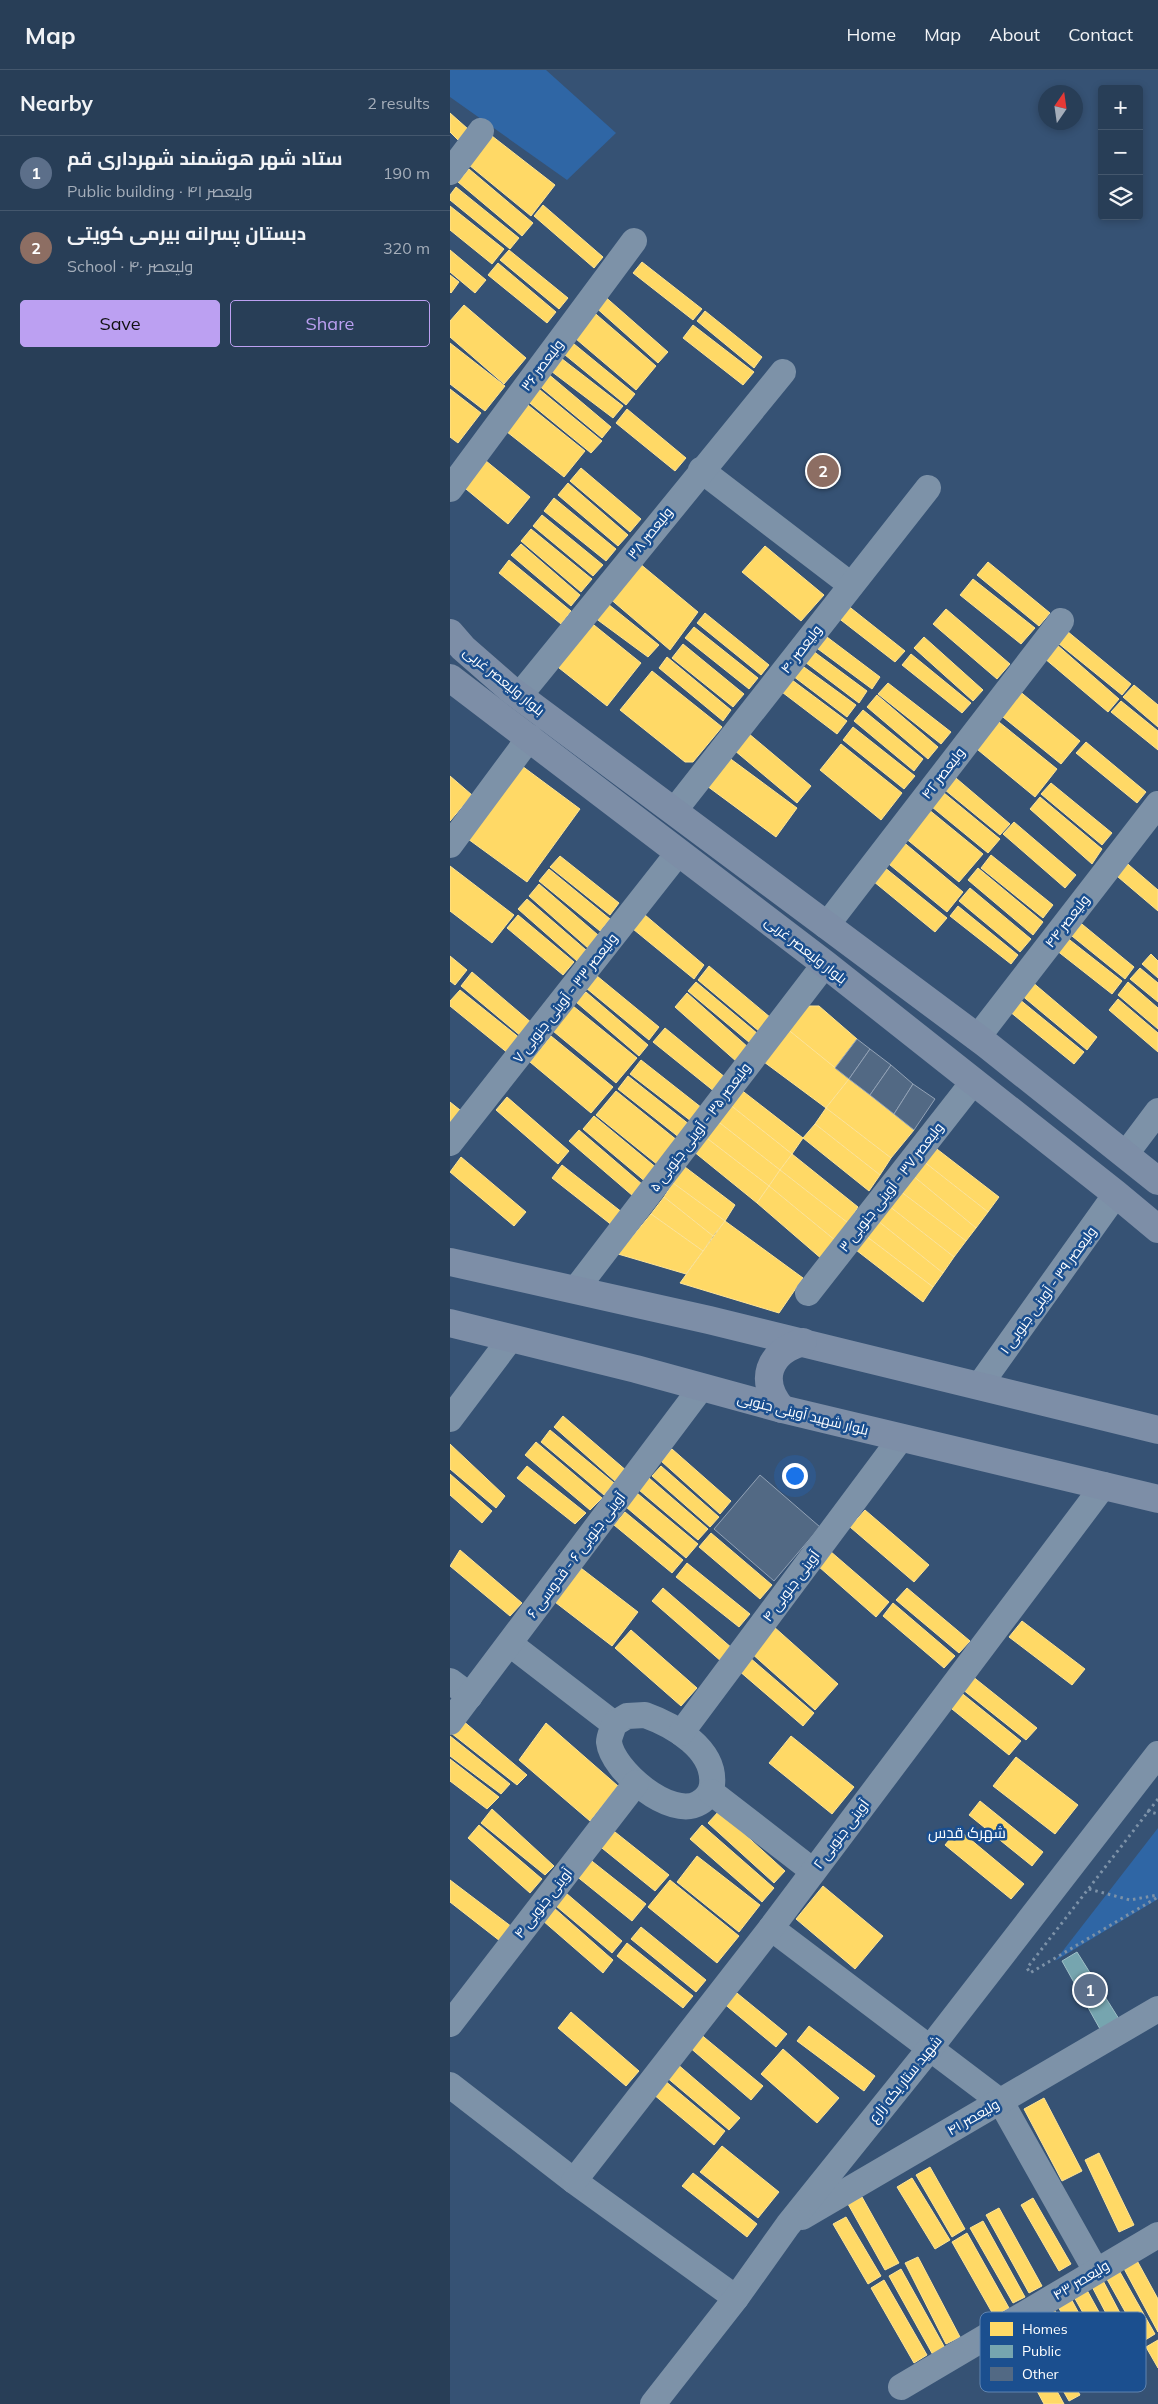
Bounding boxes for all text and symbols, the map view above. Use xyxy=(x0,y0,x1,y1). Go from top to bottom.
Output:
text: Map xyxy=(25,20,76,50)
text: Home xyxy=(846,23,896,46)
text: Map xyxy=(924,23,961,46)
text: About xyxy=(989,23,1040,46)
text: Contact xyxy=(1068,23,1133,46)
north arrow xyxy=(1038,85,1083,130)
map controls xyxy=(1098,85,1143,220)
button: + xyxy=(1098,85,1143,130)
text: Nearby xyxy=(20,90,93,116)
text: 2 results xyxy=(367,93,430,113)
button: − xyxy=(1098,130,1143,175)
text: ستاد شهر هوشمند شهرداری قم xyxy=(67,146,343,170)
text: 1 xyxy=(31,163,41,183)
text: 190 m xyxy=(383,163,430,183)
button: layers xyxy=(1098,175,1143,220)
text: Public building · ولیعصر ۴۱ xyxy=(67,181,252,201)
text: دبستان پسرانه بیرمی کویتی xyxy=(67,221,306,245)
text: 2 xyxy=(31,238,41,258)
text: 320 m xyxy=(383,238,430,258)
text: School · ولیعصر ۴۰ xyxy=(67,256,193,276)
button: Save xyxy=(20,300,220,347)
button: Share xyxy=(230,300,430,347)
street label: ولیعصر ۳۶ xyxy=(517,336,567,394)
pin: 2 xyxy=(807,452,839,490)
street label: ولیعصر ۳۸ xyxy=(623,503,677,563)
street label: ولیعصر ۴۰ xyxy=(776,621,826,677)
street label: بلوار ولیعصر غربی xyxy=(460,643,548,719)
street label: ولیعصر ۴۲ xyxy=(917,744,969,802)
street label: ولیعصر ۴۴ xyxy=(1041,891,1093,951)
street label: بلوار ولیعصر غربی xyxy=(761,912,851,988)
street label: ولیعصر ۳۳ - آوینی جنوبی ۷ xyxy=(509,929,621,1067)
street label: ولیعصر ۳۵ - آوینی جنوبی ۵ xyxy=(646,1059,754,1195)
street label: ولیعصر ۳۷ - آوینی جنوبی ۳ xyxy=(835,1118,947,1256)
street label: ولیعصر ۳۹ - آوینی جنوبی ۱ xyxy=(996,1223,1100,1357)
street label: بلوار شهید آوینی جنوبی xyxy=(735,1389,871,1439)
your location xyxy=(782,1463,808,1489)
street label: آوینی جنوبی ۶ - قدوسی ۶ xyxy=(523,1488,629,1621)
street label: آوینی جنوبی ۴ xyxy=(758,1547,824,1625)
street label: آوینی جنوبی ۲ xyxy=(809,1795,873,1872)
district label: شهرک قدس xyxy=(928,1823,1006,1843)
street label: آوینی جنوبی ۴ xyxy=(510,1864,576,1942)
pin: 1 xyxy=(1074,1971,1106,2009)
street label: شهید ستار یکه زارع xyxy=(864,2032,946,2126)
street label: ولیعصر ۴۱ xyxy=(944,2095,1002,2139)
street label: ولیعصر ۴۳ xyxy=(1050,2256,1112,2304)
legend xyxy=(980,2312,1146,2392)
text: Homes xyxy=(1022,2320,1068,2338)
text: Public xyxy=(1022,2342,1061,2360)
text: Other xyxy=(1022,2365,1060,2383)

